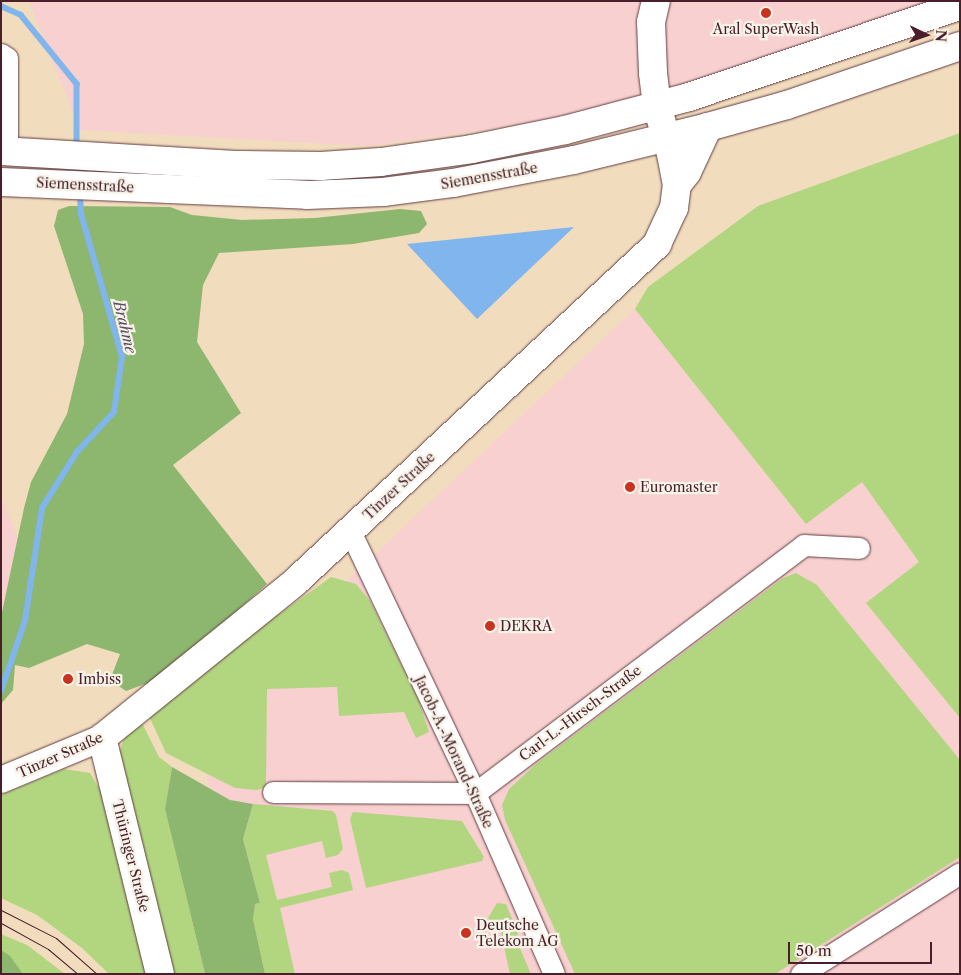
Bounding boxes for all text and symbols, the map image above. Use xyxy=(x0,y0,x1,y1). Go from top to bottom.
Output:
marker: Aral SuperWash xyxy=(760,7,772,19)
north arrow xyxy=(901,10,951,60)
place label: Aral SuperWash xyxy=(713,21,819,37)
text: N xyxy=(932,29,950,42)
street label: Siemensstraße xyxy=(439,159,539,193)
street label: Siemensstraße xyxy=(36,174,134,196)
water label: Brahme xyxy=(110,299,140,355)
street label: Tinzer Straße xyxy=(360,448,438,524)
place label: Euromaster xyxy=(640,479,718,495)
marker: Euromaster xyxy=(624,481,636,493)
place label: DEKRA xyxy=(500,618,552,634)
marker: DEKRA xyxy=(484,620,496,632)
street label: Carl-L.-Hirsch-Straße xyxy=(516,662,644,764)
place label: Imbiss xyxy=(78,671,121,687)
marker: Imbiss xyxy=(62,673,74,685)
street label: Jacob-A.-Morand-Straße xyxy=(411,673,497,831)
street label: Tinzer Straße xyxy=(15,729,105,781)
street label: Thüringer Straße xyxy=(109,798,153,914)
place label: Deutsche Telekom AG xyxy=(476,917,559,950)
marker: Deutsche Telekom AG xyxy=(460,927,472,939)
scale bar xyxy=(791,932,935,964)
text: 50 m xyxy=(796,941,832,960)

